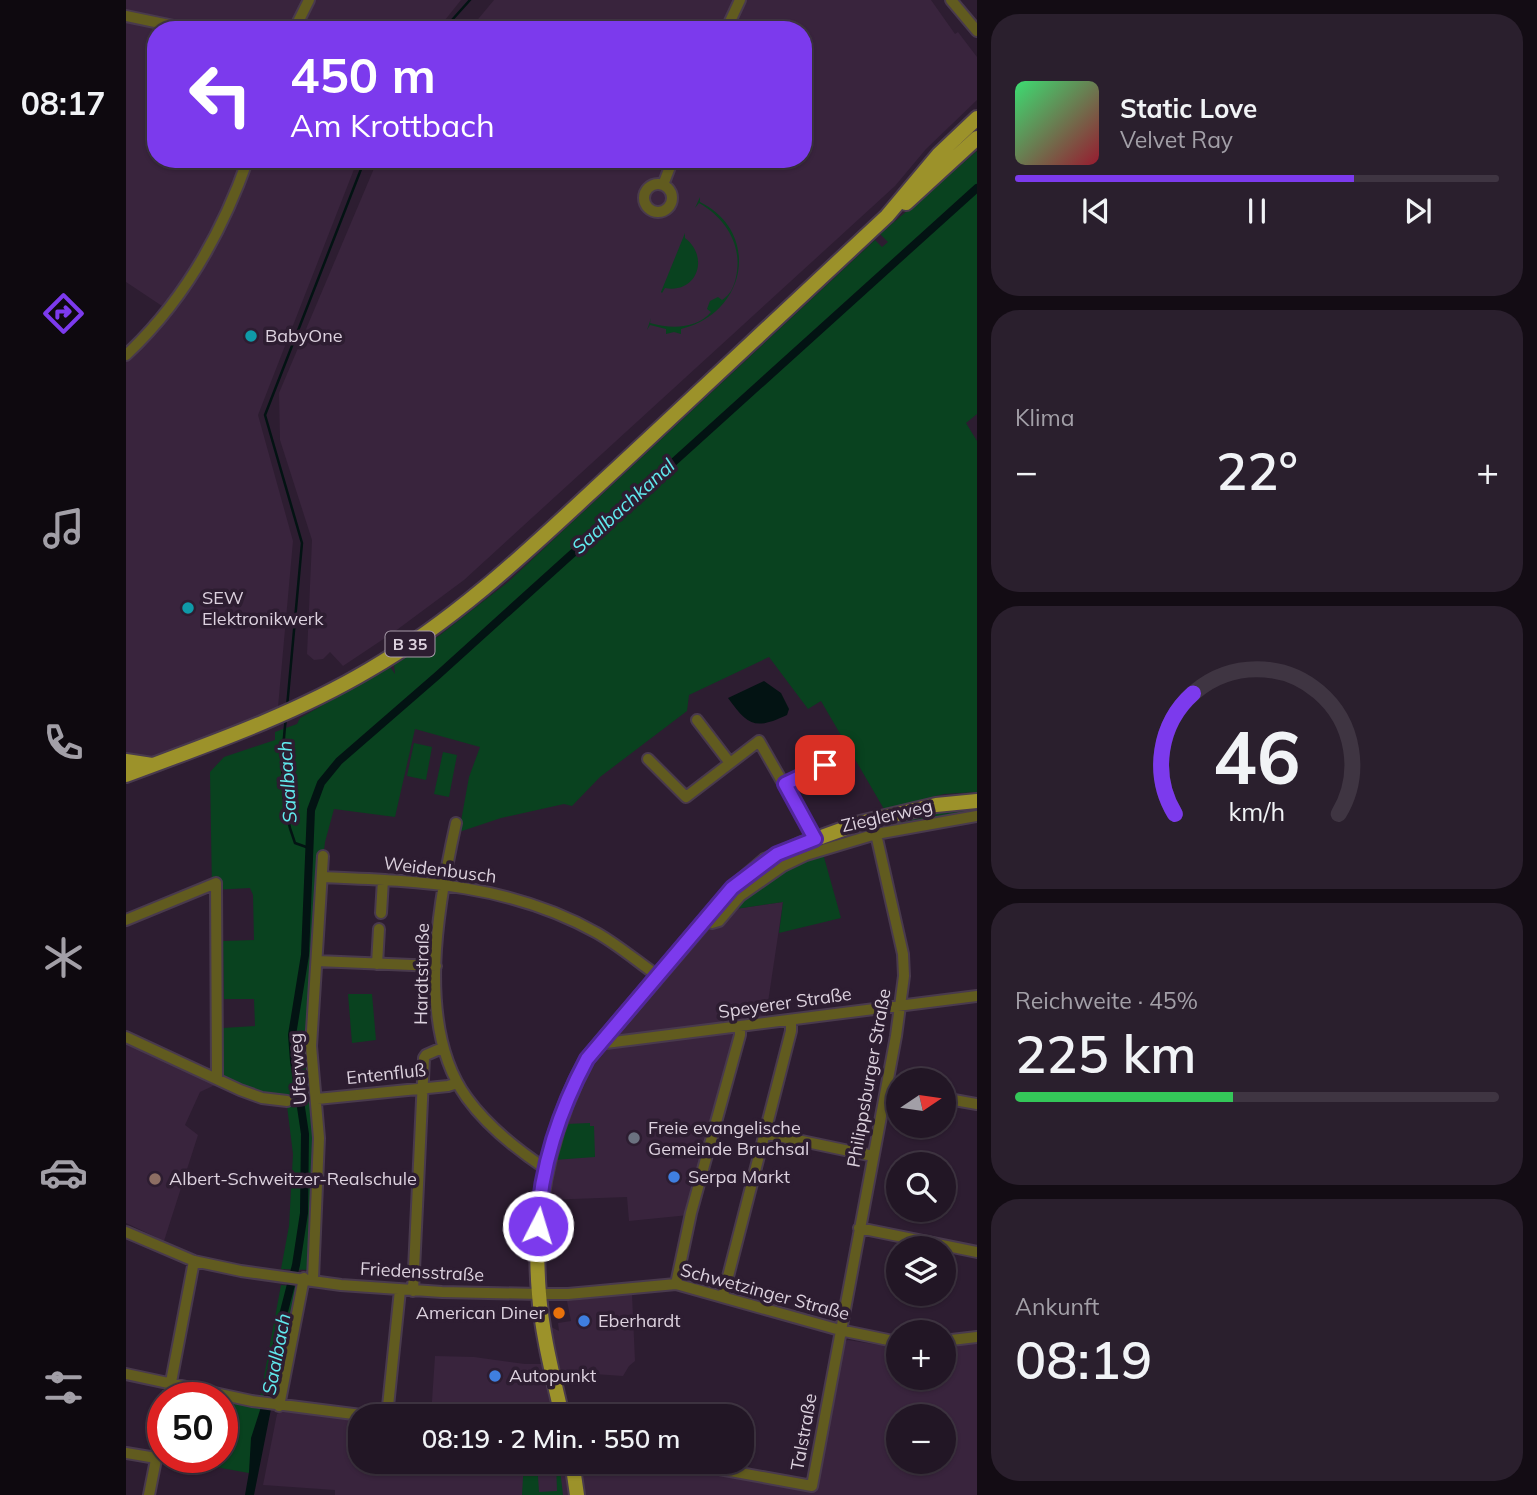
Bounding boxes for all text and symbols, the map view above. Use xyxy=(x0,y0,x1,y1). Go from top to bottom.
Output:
text: 450 m xyxy=(290,44,436,105)
icon: left xyxy=(175,49,266,140)
text: 08:17 xyxy=(21,83,105,123)
text: Static Love xyxy=(1120,92,1257,125)
text: Am Krottbach xyxy=(290,105,495,145)
text: Velvet Ray xyxy=(1120,125,1233,154)
icon: previous xyxy=(1077,192,1115,230)
icon: pause xyxy=(1238,192,1276,230)
icon: next xyxy=(1399,192,1437,230)
icon: directions xyxy=(39,289,88,338)
place label: BabyOne xyxy=(265,324,343,347)
marker: BabyOne xyxy=(243,328,259,344)
text: Klima xyxy=(1015,403,1075,432)
text: 22° xyxy=(1216,438,1298,503)
text: − xyxy=(1015,447,1038,495)
text: + xyxy=(1476,447,1499,495)
water label: Saalbachkanal xyxy=(566,453,680,559)
icon: music xyxy=(39,504,88,553)
place label: SEW Elektronikwerk xyxy=(202,586,324,630)
marker: SEW Elektronikwerk xyxy=(180,600,196,616)
road number: B 35 xyxy=(386,632,434,656)
text: 46 xyxy=(1213,711,1301,802)
icon: phone xyxy=(39,718,88,767)
pin xyxy=(795,735,855,795)
water label: Saalbach xyxy=(272,740,302,824)
icon: arrive xyxy=(806,746,844,784)
street label: Zieglerweg xyxy=(839,794,935,837)
text: km/h xyxy=(1229,795,1285,826)
street label: Weidenbusch xyxy=(382,851,498,888)
street label: Hardtstraße xyxy=(409,923,434,1025)
icon: climate xyxy=(39,933,88,982)
street label: Speyerer Straße xyxy=(717,982,853,1023)
text: Reichweite · 45% xyxy=(1015,986,1198,1015)
street label: Philippsburger Straße xyxy=(841,987,896,1169)
text: 225 km xyxy=(1015,1021,1196,1086)
street label: Uferweg xyxy=(284,1032,311,1106)
street label: Entenfluß xyxy=(345,1058,427,1089)
north arrow xyxy=(886,1068,956,1138)
map controls xyxy=(886,1068,956,1474)
place label: Freie evangelische Gemeinde Bruchsal xyxy=(648,1116,809,1160)
marker: Freie evangelische Gemeinde Bruchsal xyxy=(626,1130,642,1146)
icon: car xyxy=(39,1148,88,1197)
button: search xyxy=(886,1152,956,1222)
place label: Serpa Markt xyxy=(688,1165,790,1188)
place label: Albert-Schweitzer-Realschule xyxy=(169,1167,417,1190)
marker: Serpa Markt xyxy=(666,1169,682,1185)
marker: Albert-Schweitzer-Realschule xyxy=(147,1171,163,1187)
position arrow xyxy=(501,1189,575,1263)
button: layers xyxy=(886,1236,956,1306)
street label: Friedensstraße xyxy=(359,1257,485,1286)
street label: Schwetzinger Straße xyxy=(678,1258,852,1325)
text: Ankunft xyxy=(1015,1292,1099,1321)
place label: American Diner xyxy=(416,1301,545,1324)
marker: American Diner xyxy=(551,1305,567,1321)
place label: Eberhardt xyxy=(598,1309,681,1332)
water label: Saalbach xyxy=(256,1311,296,1397)
marker: Eberhardt xyxy=(576,1313,592,1329)
button: + xyxy=(886,1320,956,1390)
text: 08:19 xyxy=(1015,1327,1152,1392)
icon: filters xyxy=(39,1363,88,1412)
place label: Autopunkt xyxy=(509,1364,596,1387)
marker: Autopunkt xyxy=(487,1368,503,1384)
speed limit sign: 50 xyxy=(147,1382,238,1473)
street label: Talstraße xyxy=(785,1391,822,1472)
button: − xyxy=(886,1404,956,1474)
text: 08:19 · 2 Min. · 550 m xyxy=(422,1422,680,1455)

